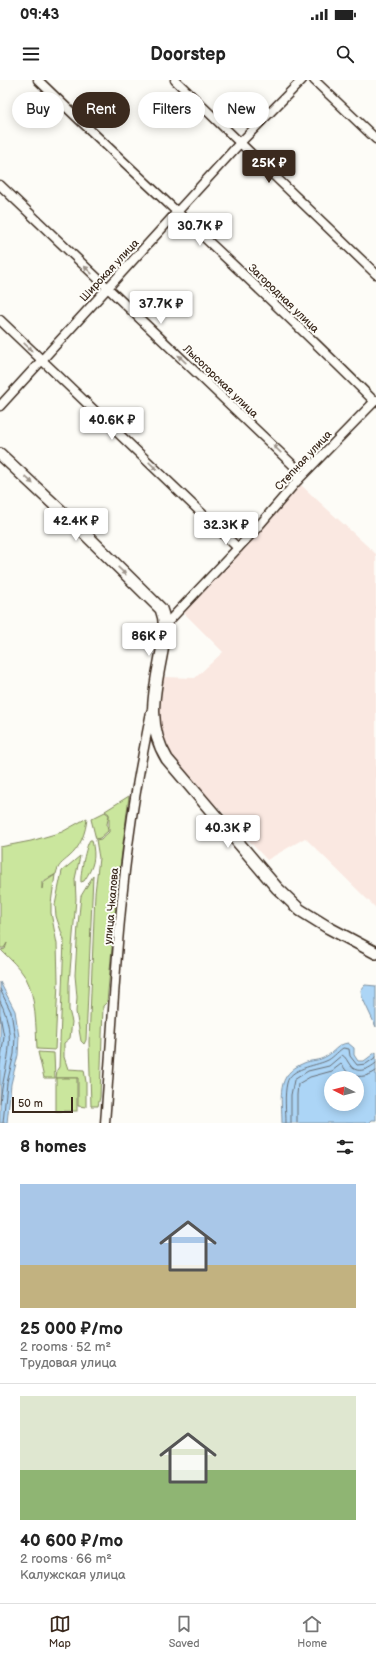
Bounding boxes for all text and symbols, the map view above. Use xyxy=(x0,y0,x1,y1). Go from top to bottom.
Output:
text: 09:43 xyxy=(20,5,59,24)
icon: menu xyxy=(20,43,42,65)
icon: search xyxy=(334,43,356,65)
text: Doorstep xyxy=(150,44,226,65)
chip: Buy xyxy=(12,92,64,128)
chip: Rent xyxy=(72,92,130,128)
chip: Filters xyxy=(138,92,205,128)
chip: New xyxy=(213,92,269,128)
pin: 25K ₽ xyxy=(241,150,297,184)
text: 25K ₽ xyxy=(251,155,287,171)
pin: 30.7K ₽ xyxy=(163,213,237,247)
text: 30.7K ₽ xyxy=(177,218,223,234)
street label: Широкая улица xyxy=(77,236,142,304)
street label: Загородная улица xyxy=(246,261,322,336)
one-way arrow xyxy=(83,265,93,274)
pin: 37.7K ₽ xyxy=(124,291,198,325)
text: 37.7K ₽ xyxy=(139,296,183,312)
one-way arrow xyxy=(23,342,33,352)
street label: Лысогорская улица xyxy=(180,342,261,421)
one-way arrow xyxy=(177,355,187,364)
pin: 40.6K ₽ xyxy=(75,407,149,441)
text: 40.6K ₽ xyxy=(89,412,135,428)
street label: Степная улица xyxy=(272,427,335,493)
one-way arrow xyxy=(272,444,282,454)
one-way arrow xyxy=(148,461,158,471)
one-way arrow xyxy=(24,476,34,485)
pin: 42.4K ₽ xyxy=(39,508,113,542)
pin: 32.3K ₽ xyxy=(189,512,263,546)
text: 42.4K ₽ xyxy=(53,513,99,529)
text: 32.3K ₽ xyxy=(203,517,249,533)
one-way arrow xyxy=(117,566,127,576)
pin: 86K ₽ xyxy=(121,623,177,657)
text: 86K ₽ xyxy=(131,628,167,644)
pin: 40.3K ₽ xyxy=(191,815,265,849)
text: 40.3K ₽ xyxy=(205,820,251,836)
street label: улица Чкалова xyxy=(102,867,121,945)
north arrow xyxy=(324,1071,364,1111)
map controls xyxy=(324,1071,364,1111)
scale bar xyxy=(12,1095,73,1114)
text: 50 m xyxy=(18,1097,43,1110)
icon: filters xyxy=(334,1136,356,1158)
text: 8 homes xyxy=(20,1137,86,1157)
icon: home xyxy=(152,1210,224,1282)
text: 25 000 ₽/mo xyxy=(20,1319,123,1339)
text: 2 rooms · 52 m² xyxy=(20,1339,111,1355)
text: Трудовая улица xyxy=(20,1355,117,1371)
icon: home xyxy=(152,1422,224,1494)
text: 40 600 ₽/mo xyxy=(20,1531,123,1551)
text: 2 rooms · 66 m² xyxy=(20,1551,112,1567)
text: Калужская улица xyxy=(20,1567,126,1583)
tab: Map xyxy=(49,1613,71,1650)
tab: Saved xyxy=(169,1613,200,1650)
tab: Home xyxy=(297,1613,327,1650)

